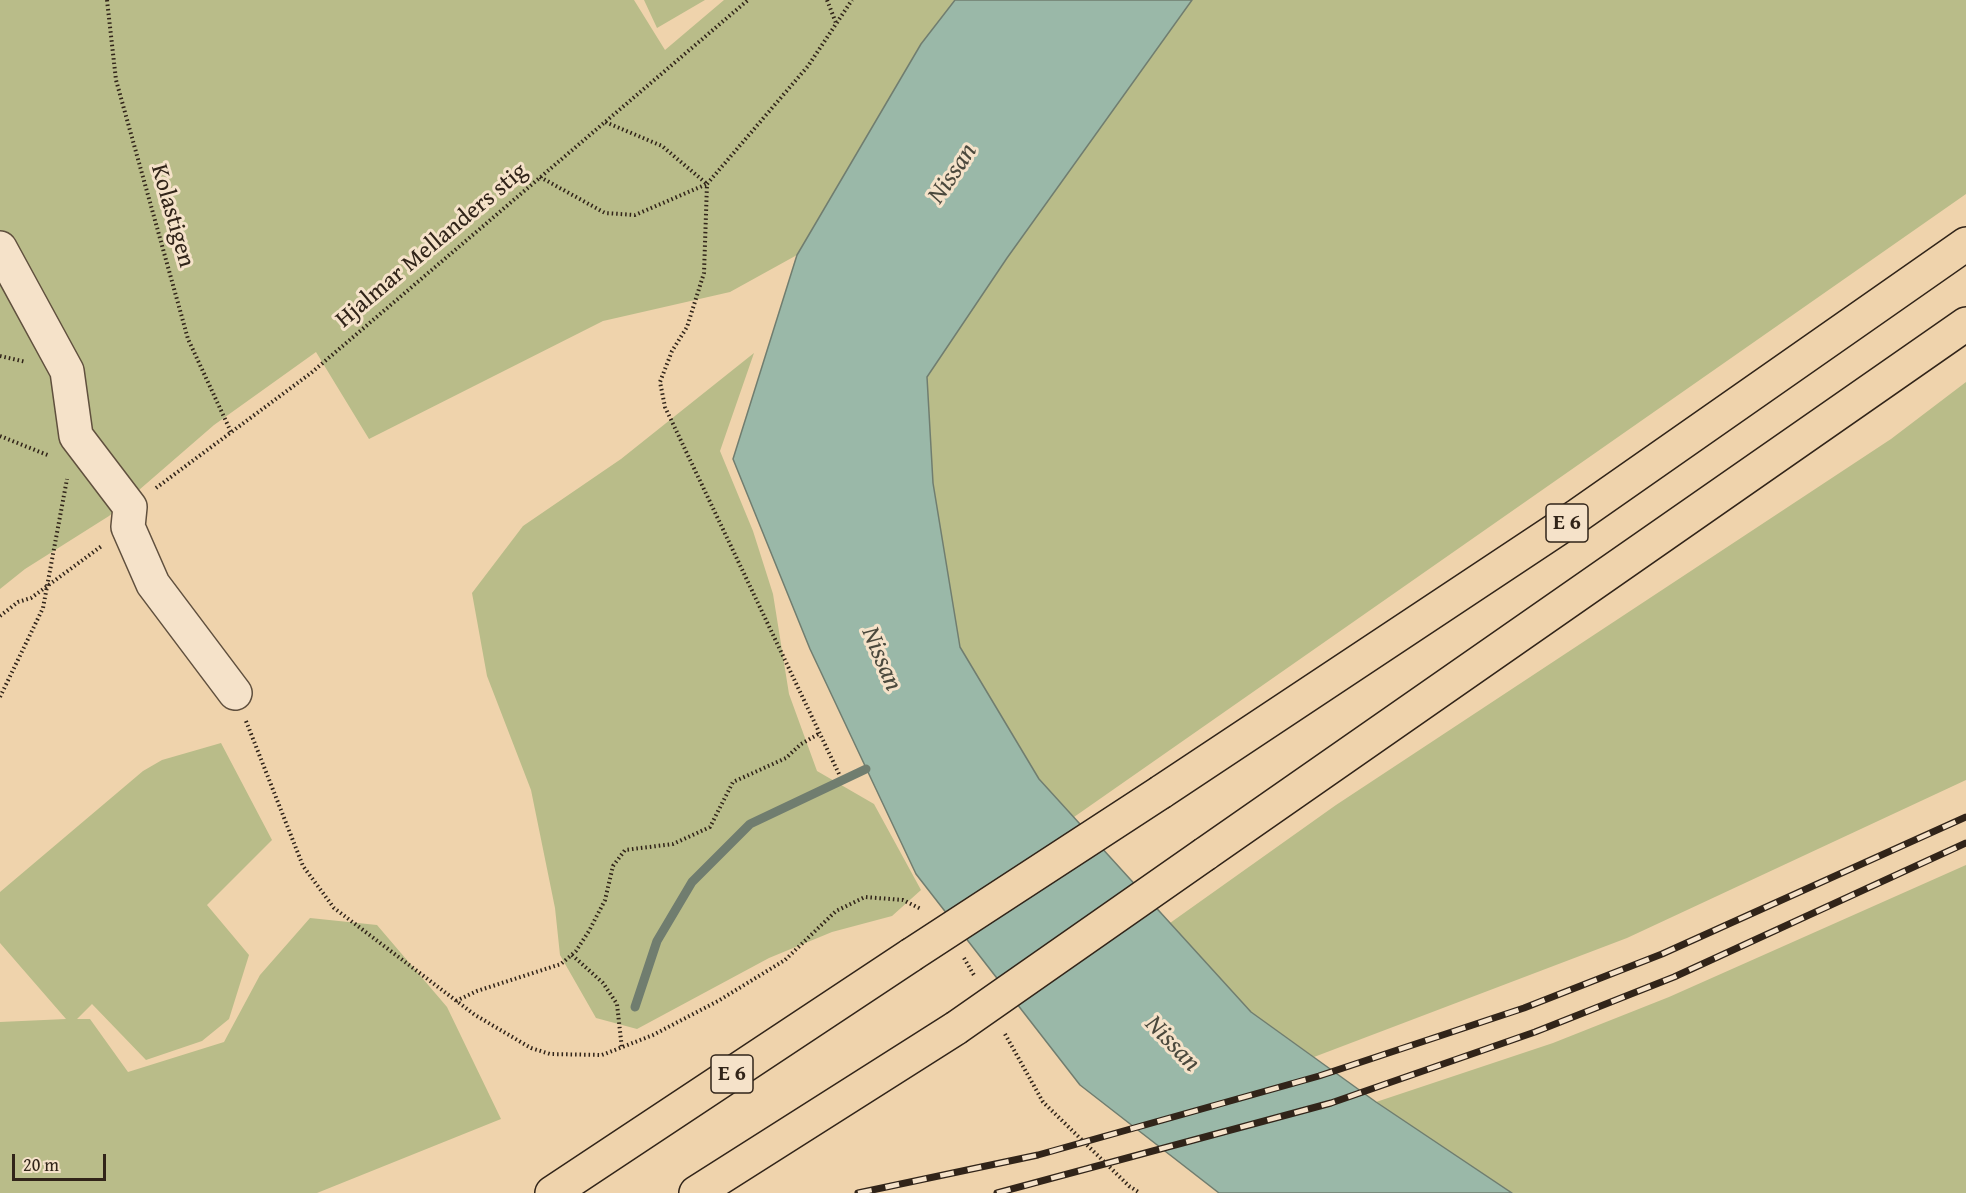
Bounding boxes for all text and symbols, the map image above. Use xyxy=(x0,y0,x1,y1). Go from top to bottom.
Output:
water label: Nissan xyxy=(922,138,984,210)
street label: Hjalmar Mellanders stig xyxy=(330,157,534,335)
street label: Kolastigen xyxy=(144,161,200,271)
road number: E 6 xyxy=(1546,504,1588,542)
water label: Nissan xyxy=(854,622,908,696)
water label: Nissan xyxy=(1138,1009,1206,1079)
road number: E 6 xyxy=(711,1055,753,1093)
scale bar xyxy=(15,1142,110,1180)
text: 20 m xyxy=(23,1151,59,1178)

